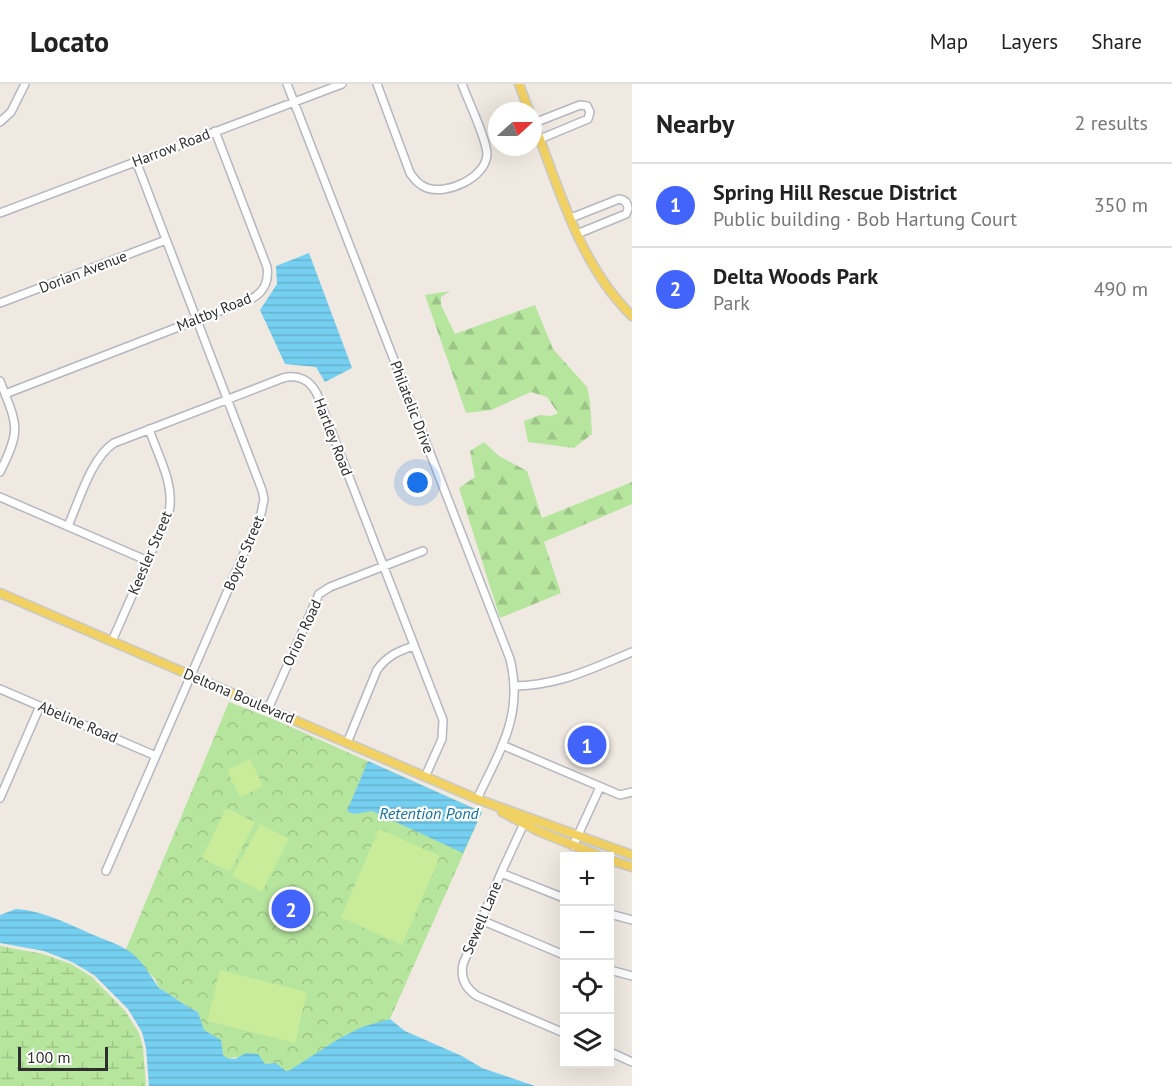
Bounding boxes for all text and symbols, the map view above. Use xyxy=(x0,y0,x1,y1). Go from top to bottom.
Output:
text: Locato xyxy=(30,23,109,60)
text: Map xyxy=(930,28,968,55)
text: Layers xyxy=(1001,28,1058,55)
text: Share xyxy=(1091,28,1142,55)
north arrow xyxy=(488,102,542,156)
text: Nearby xyxy=(656,107,734,140)
text: 2 results xyxy=(1075,110,1148,136)
street label: Harrow Road xyxy=(129,124,213,171)
text: Spring Hill Rescue District xyxy=(713,178,957,206)
text: 1 xyxy=(670,192,681,218)
text: 350 m xyxy=(1094,192,1148,218)
text: Public building · Bob Hartung Court xyxy=(713,206,1017,232)
street label: Dorian Avenue xyxy=(36,246,130,297)
text: Delta Woods Park xyxy=(713,262,878,290)
text: 2 xyxy=(670,276,681,302)
text: 490 m xyxy=(1094,276,1148,302)
street label: Maltby Road xyxy=(174,288,254,335)
text: Park xyxy=(713,290,750,316)
street label: Philatelic Drive xyxy=(386,358,439,456)
street label: Hartley Road xyxy=(310,395,357,479)
your location xyxy=(403,468,432,497)
street label: Keesler Street xyxy=(123,508,176,598)
street label: Boyce Street xyxy=(219,512,268,593)
street label: Orion Road xyxy=(278,596,325,669)
street label: Deltona Boulevard xyxy=(181,664,298,727)
street label: Abeline Road xyxy=(36,696,121,747)
pin: 1 xyxy=(568,722,606,768)
water label: Retention Pond xyxy=(379,803,480,823)
map controls xyxy=(560,852,614,1068)
button: + xyxy=(560,852,614,906)
street label: Sewell Lane xyxy=(458,878,505,957)
pin: 2 xyxy=(272,886,310,932)
button: − xyxy=(560,906,614,960)
button: locate xyxy=(560,960,614,1014)
button: layers xyxy=(560,1014,614,1068)
scale bar xyxy=(18,1044,108,1072)
text: 100 m xyxy=(27,1047,70,1067)

